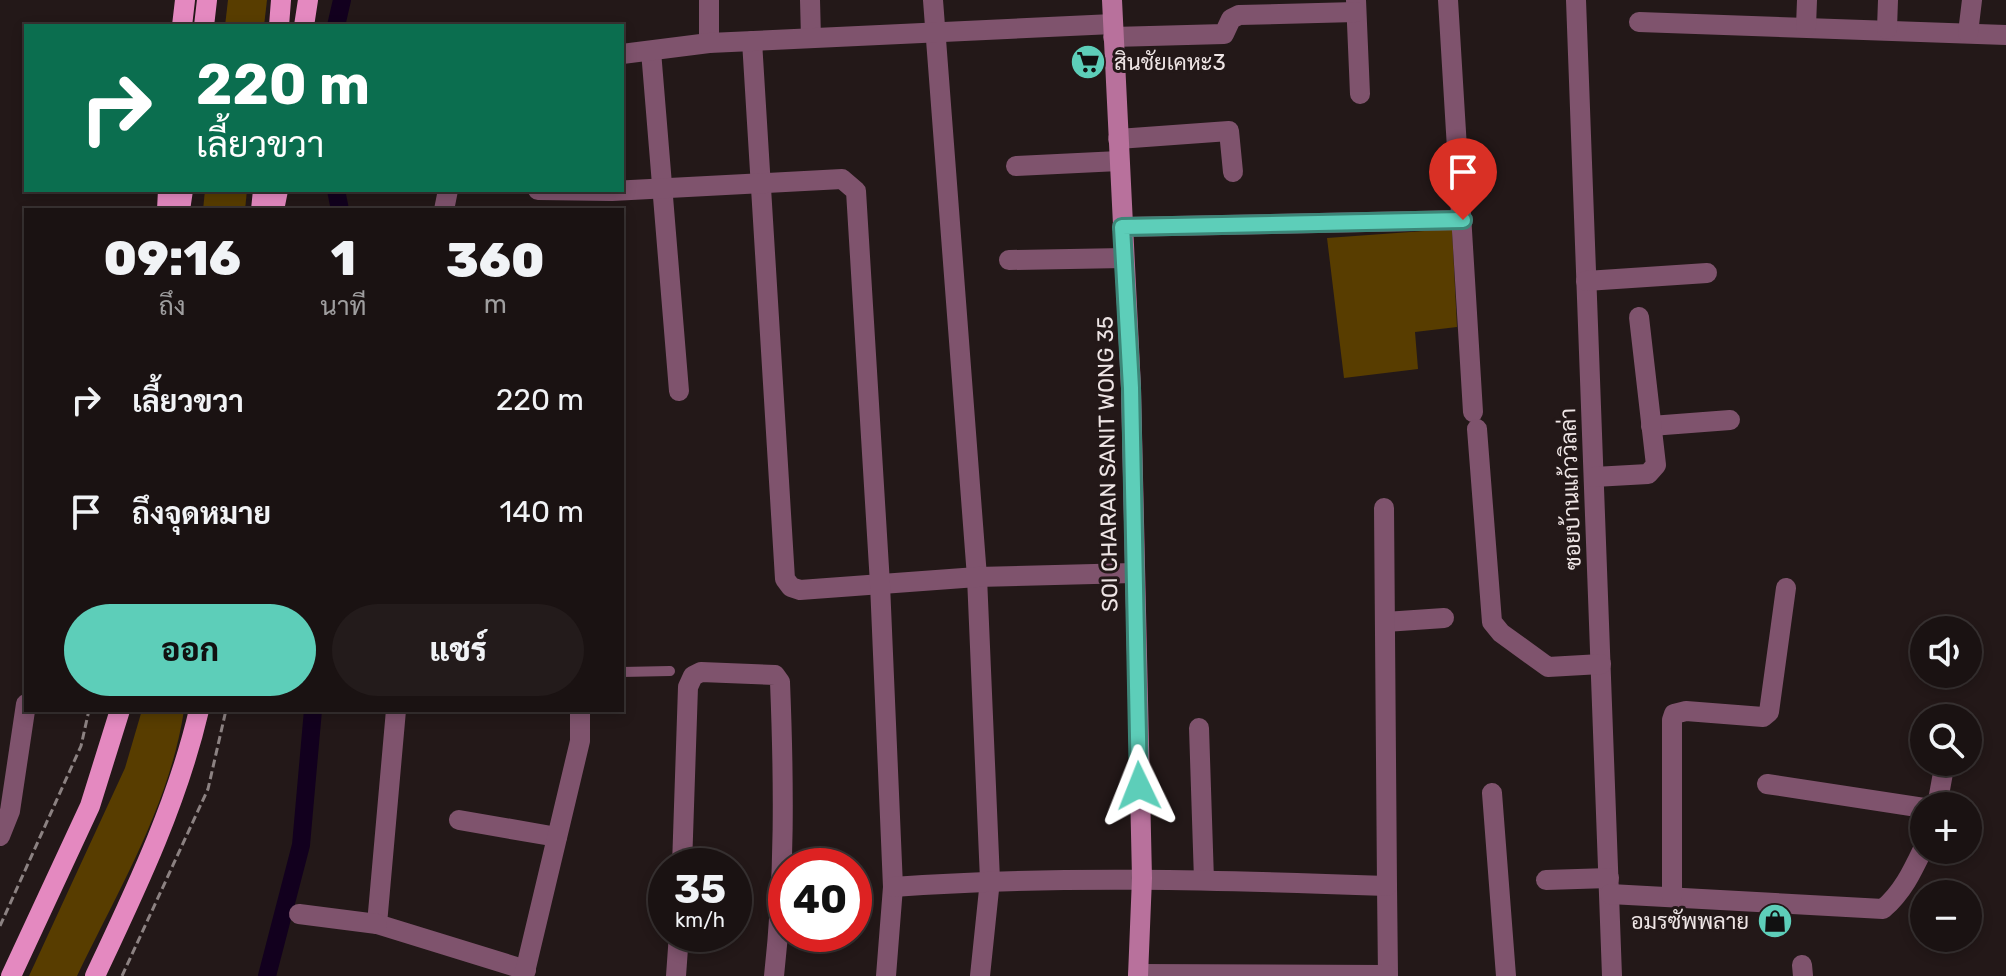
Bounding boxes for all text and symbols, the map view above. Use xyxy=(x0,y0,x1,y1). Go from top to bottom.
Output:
supermarket icon: สินชัยเคหะ3 xyxy=(1069,43,1107,81)
place label: สินชัยเคหะ3 xyxy=(1114,49,1226,76)
text: 220 m xyxy=(196,52,370,118)
icon: right xyxy=(64,56,168,160)
text: เลี้ยวขวา xyxy=(196,123,324,166)
pin xyxy=(1429,138,1497,220)
icon: arrive xyxy=(1441,150,1485,194)
text: 09:16 xyxy=(103,230,241,287)
text: 1 xyxy=(331,230,356,287)
text: 360 xyxy=(446,232,545,289)
text: m xyxy=(484,289,507,320)
text: ถึง xyxy=(159,291,186,322)
text: นาที xyxy=(320,291,367,322)
street label: SOI CHARAN SANIT WONG 35 xyxy=(1091,316,1124,612)
icon: right xyxy=(64,378,108,422)
text: 220 m xyxy=(496,382,584,418)
text: เลี้ยวขวา xyxy=(132,384,244,420)
street label: ซอยบ้านแก้ววิลล่า xyxy=(1553,408,1587,570)
icon: arrive xyxy=(64,490,108,534)
text: 140 m xyxy=(499,494,584,530)
text: ถึงจุดหมาย xyxy=(132,496,271,532)
button: ออก xyxy=(64,604,316,696)
button: แชร์ xyxy=(332,604,584,696)
map controls xyxy=(1910,616,1982,952)
button: sound xyxy=(1910,616,1982,688)
button: search xyxy=(1910,704,1982,776)
position arrow xyxy=(1097,744,1181,828)
button: + xyxy=(1910,792,1982,864)
speed limit sign: 40 xyxy=(768,848,872,952)
text: 35 xyxy=(674,866,726,913)
button: − xyxy=(1910,880,1982,952)
shop icon: อมรซัพพลาย xyxy=(1756,902,1794,940)
text: km/h xyxy=(675,908,725,932)
place label: อมรซัพพลาย xyxy=(1631,908,1749,935)

